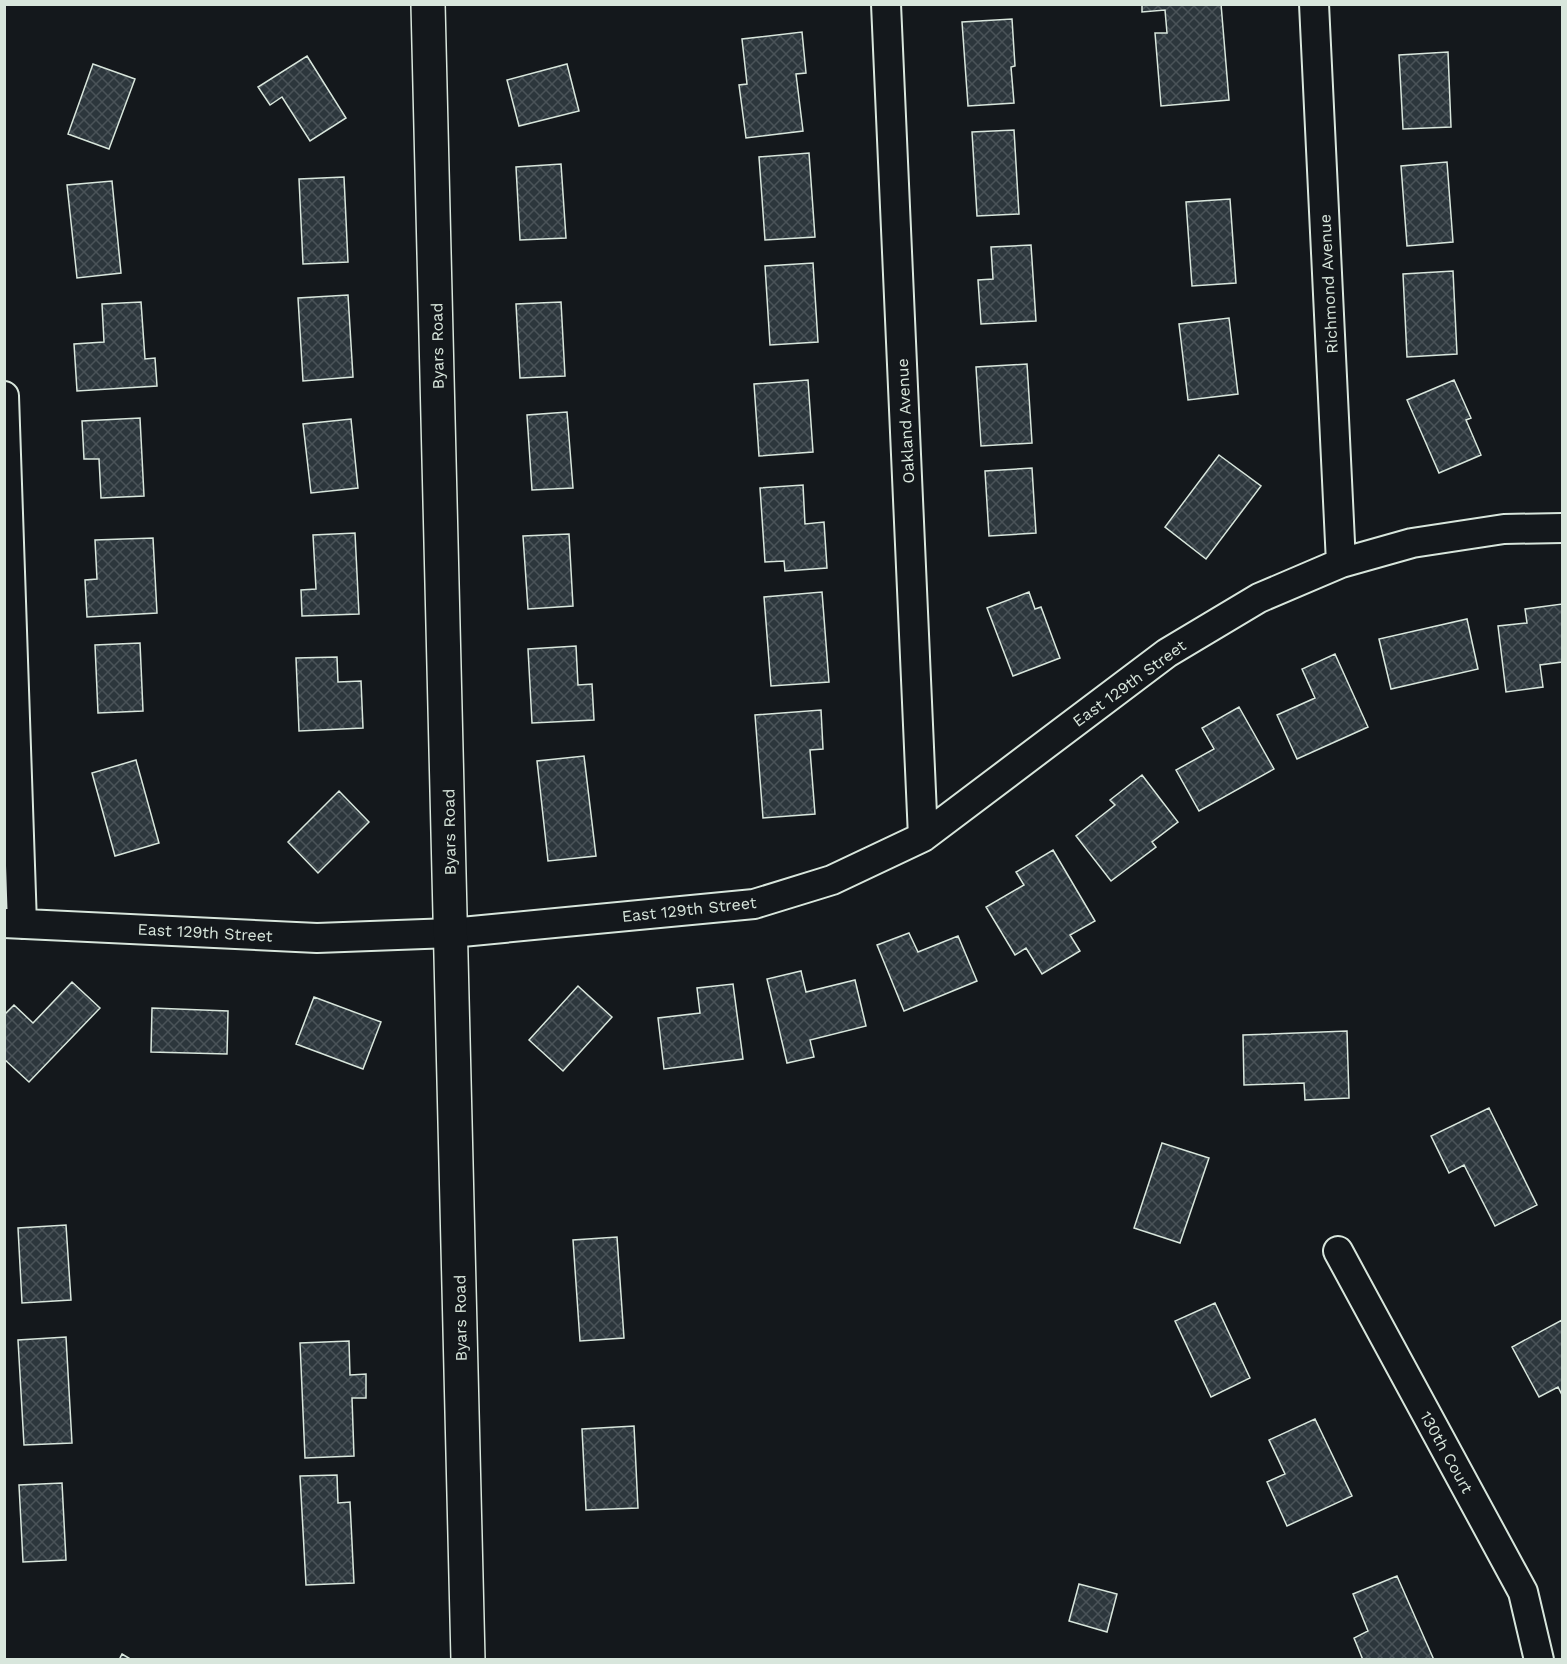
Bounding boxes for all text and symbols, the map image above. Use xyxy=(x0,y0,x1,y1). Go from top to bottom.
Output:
street label: Richmond Avenue xyxy=(1315,214,1342,354)
street label: Byars Road xyxy=(427,302,448,390)
street label: Oakland Avenue xyxy=(893,358,918,484)
street label: East 129th Street xyxy=(1069,636,1190,731)
street label: Byars Road xyxy=(439,788,460,876)
street label: East 129th Street xyxy=(621,893,758,926)
street label: East 129th Street xyxy=(137,919,273,946)
street label: Byars Road xyxy=(450,1274,471,1362)
street label: 130th Court xyxy=(1416,1408,1477,1497)

